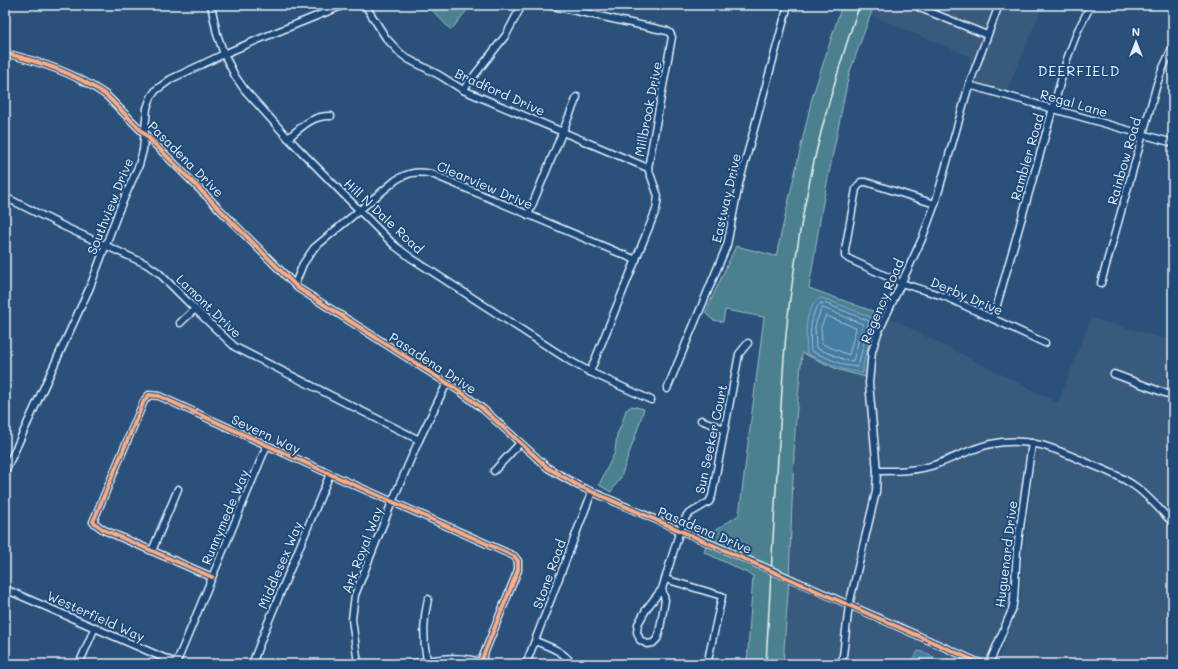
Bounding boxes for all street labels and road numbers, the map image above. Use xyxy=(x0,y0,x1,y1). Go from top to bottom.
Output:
street label: Millbrook Drive xyxy=(630,60,665,158)
street label: Bradford Drive xyxy=(452,64,548,119)
street label: Regal Lane xyxy=(1038,85,1110,120)
street label: Rambler Road xyxy=(1006,112,1047,202)
street label: Rainbow Road xyxy=(1103,115,1144,207)
street label: Pasadena Drive xyxy=(145,117,228,200)
street label: Eastway Drive xyxy=(707,152,744,244)
street label: Southview Drive xyxy=(82,155,137,257)
street label: Clearview Drive xyxy=(435,157,536,212)
street label: Hill N Dale Road xyxy=(341,174,428,257)
street label: Regency Road xyxy=(856,256,907,346)
street label: Lamont Drive xyxy=(173,270,246,341)
street label: Derby Drive xyxy=(928,273,1006,318)
street label: Pasadena Drive xyxy=(386,328,480,397)
street label: Sun Seeker Court xyxy=(691,382,730,495)
street label: Severn Way xyxy=(229,410,304,457)
street label: Runnymede Way xyxy=(197,466,252,567)
street label: Huguenard Drive xyxy=(991,499,1021,608)
street label: Pasadena Drive xyxy=(656,502,755,557)
street label: Ark Royal Way xyxy=(337,504,386,595)
street label: Middlesex Way xyxy=(253,518,306,611)
street label: Stone Road xyxy=(528,537,569,611)
street label: Westerfield Way xyxy=(45,586,148,645)

